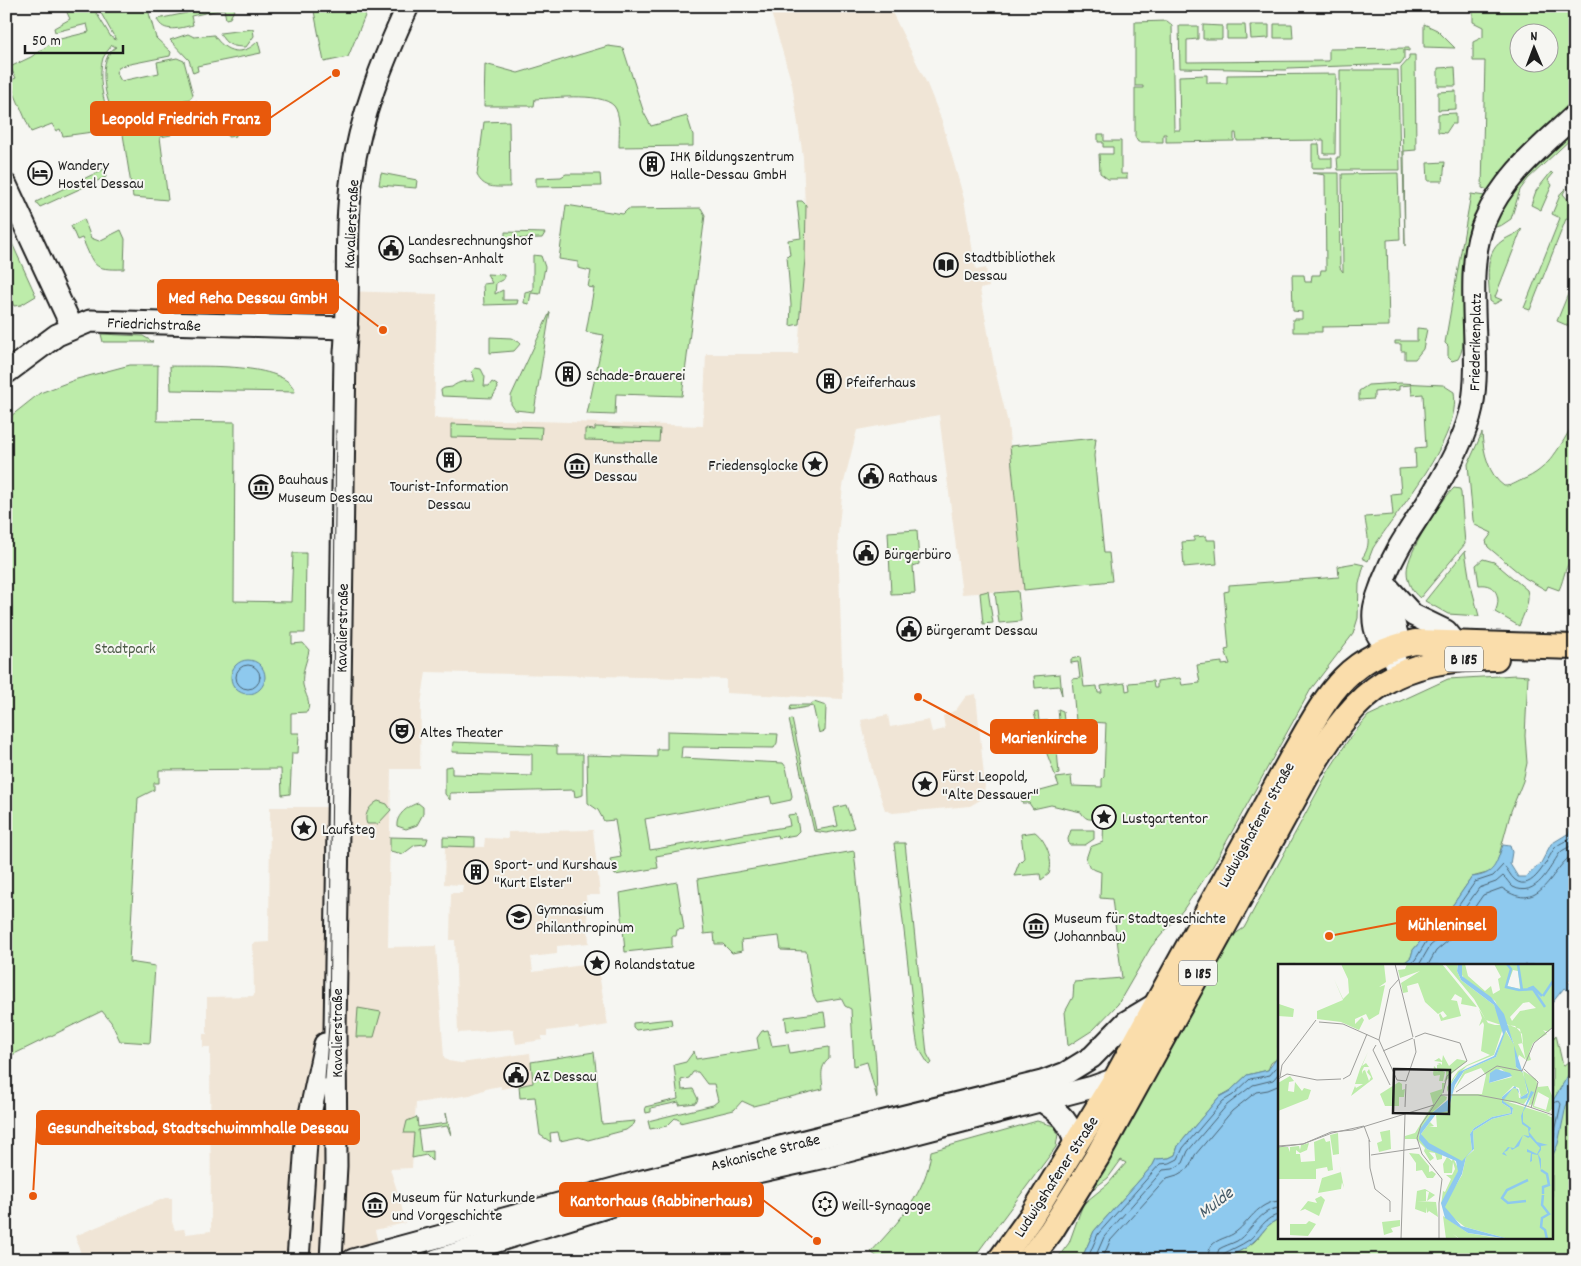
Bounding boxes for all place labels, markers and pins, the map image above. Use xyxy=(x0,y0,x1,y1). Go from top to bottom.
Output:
callout: Leopold Friedrich Franz xyxy=(91,102,270,135)
place label: IHK Bildungszentrum Halle-Dessau GmbH xyxy=(670,146,794,187)
building icon: IHK Bildungszentrum Halle-Dessau GmbH xyxy=(639,151,665,177)
place label: Wandery Hostel Dessau xyxy=(58,155,144,196)
hotel icon: Wandery Hostel Dessau xyxy=(27,160,53,186)
place label: Landesrechnungshof Sachsen-Anhalt xyxy=(408,230,533,271)
public building icon: Landesrechnungshof Sachsen-Anhalt xyxy=(378,235,404,261)
place label: Stadtbibliothek Dessau xyxy=(964,247,1055,288)
library icon: Stadtbibliothek Dessau xyxy=(933,252,959,278)
callout: Med Reha Dessau GmbH xyxy=(158,280,338,313)
building icon: Schade-Brauerei xyxy=(555,361,581,387)
place label: Schade-Brauerei xyxy=(586,365,685,388)
building icon: Pfeiferhaus xyxy=(816,368,842,394)
place label: Pfeiferhaus xyxy=(846,372,916,395)
building icon: Tourist-Information Dessau xyxy=(436,447,462,473)
place label: Kunsthalle Dessau xyxy=(594,448,658,489)
place icon: Friedensglocke xyxy=(802,451,828,477)
museum icon: Kunsthalle Dessau xyxy=(564,453,590,479)
place label: Friedensglocke xyxy=(708,455,798,478)
public building icon: Rathaus xyxy=(858,463,884,489)
place label: Rathaus xyxy=(888,467,938,490)
place label: Bauhaus Museum Dessau xyxy=(278,469,373,510)
museum icon: Bauhaus Museum Dessau xyxy=(248,474,274,500)
place label: Tourist-Information Dessau xyxy=(390,476,508,517)
public building icon: Bürgerbüro xyxy=(853,540,879,566)
place label: Bürgerbüro xyxy=(884,544,951,567)
public building icon: Bürgeramt Dessau xyxy=(896,616,922,642)
place label: Bürgeramt Dessau xyxy=(926,620,1038,643)
theatre icon: Altes Theater xyxy=(389,718,415,744)
callout: Marienkirche xyxy=(991,720,1097,753)
place label: Altes Theater xyxy=(420,722,503,745)
place label: Fürst Leopold, "Alte Dessauer" xyxy=(942,766,1039,807)
place icon: Fürst Leopold, "Alte Dessauer" xyxy=(912,771,938,797)
place icon: Lustgartentor xyxy=(1091,804,1117,830)
place label: Lustgartentor xyxy=(1122,808,1208,831)
place icon: Laufsteg xyxy=(291,815,317,841)
place label: Laufsteg xyxy=(322,819,375,842)
place label: Sport- und Kurshaus "Kurt Elster" xyxy=(494,854,618,895)
building icon: Sport- und Kurshaus "Kurt Elster" xyxy=(463,859,489,885)
place label: Gymnasium Philanthropinum xyxy=(536,899,634,940)
school or university icon: Gymnasium Philanthropinum xyxy=(506,904,532,930)
callout: Mühleninsel xyxy=(1397,907,1496,940)
place label: Museum für Stadtgeschichte (Johannbau) xyxy=(1054,908,1226,949)
museum icon: Museum für Stadtgeschichte (Johannbau) xyxy=(1023,913,1049,939)
place icon: Rolandstatue xyxy=(584,950,610,976)
place label: Rolandstatue xyxy=(614,954,695,977)
public building icon: AZ Dessau xyxy=(503,1062,529,1088)
place label: AZ Dessau xyxy=(534,1066,597,1089)
callout: Gesundheitsbad, Stadtschwimmhalle Dessau xyxy=(37,1111,359,1144)
callout: Kantorhaus (Rabbinerhaus) xyxy=(560,1183,763,1216)
place label: Museum für Naturkunde und Vorgeschichte xyxy=(392,1187,535,1228)
synagogue icon: Weill-Synagoge xyxy=(812,1191,838,1217)
museum icon: Museum für Naturkunde und Vorgeschichte xyxy=(362,1192,388,1218)
place label: Weill-Synagoge xyxy=(842,1195,931,1218)

